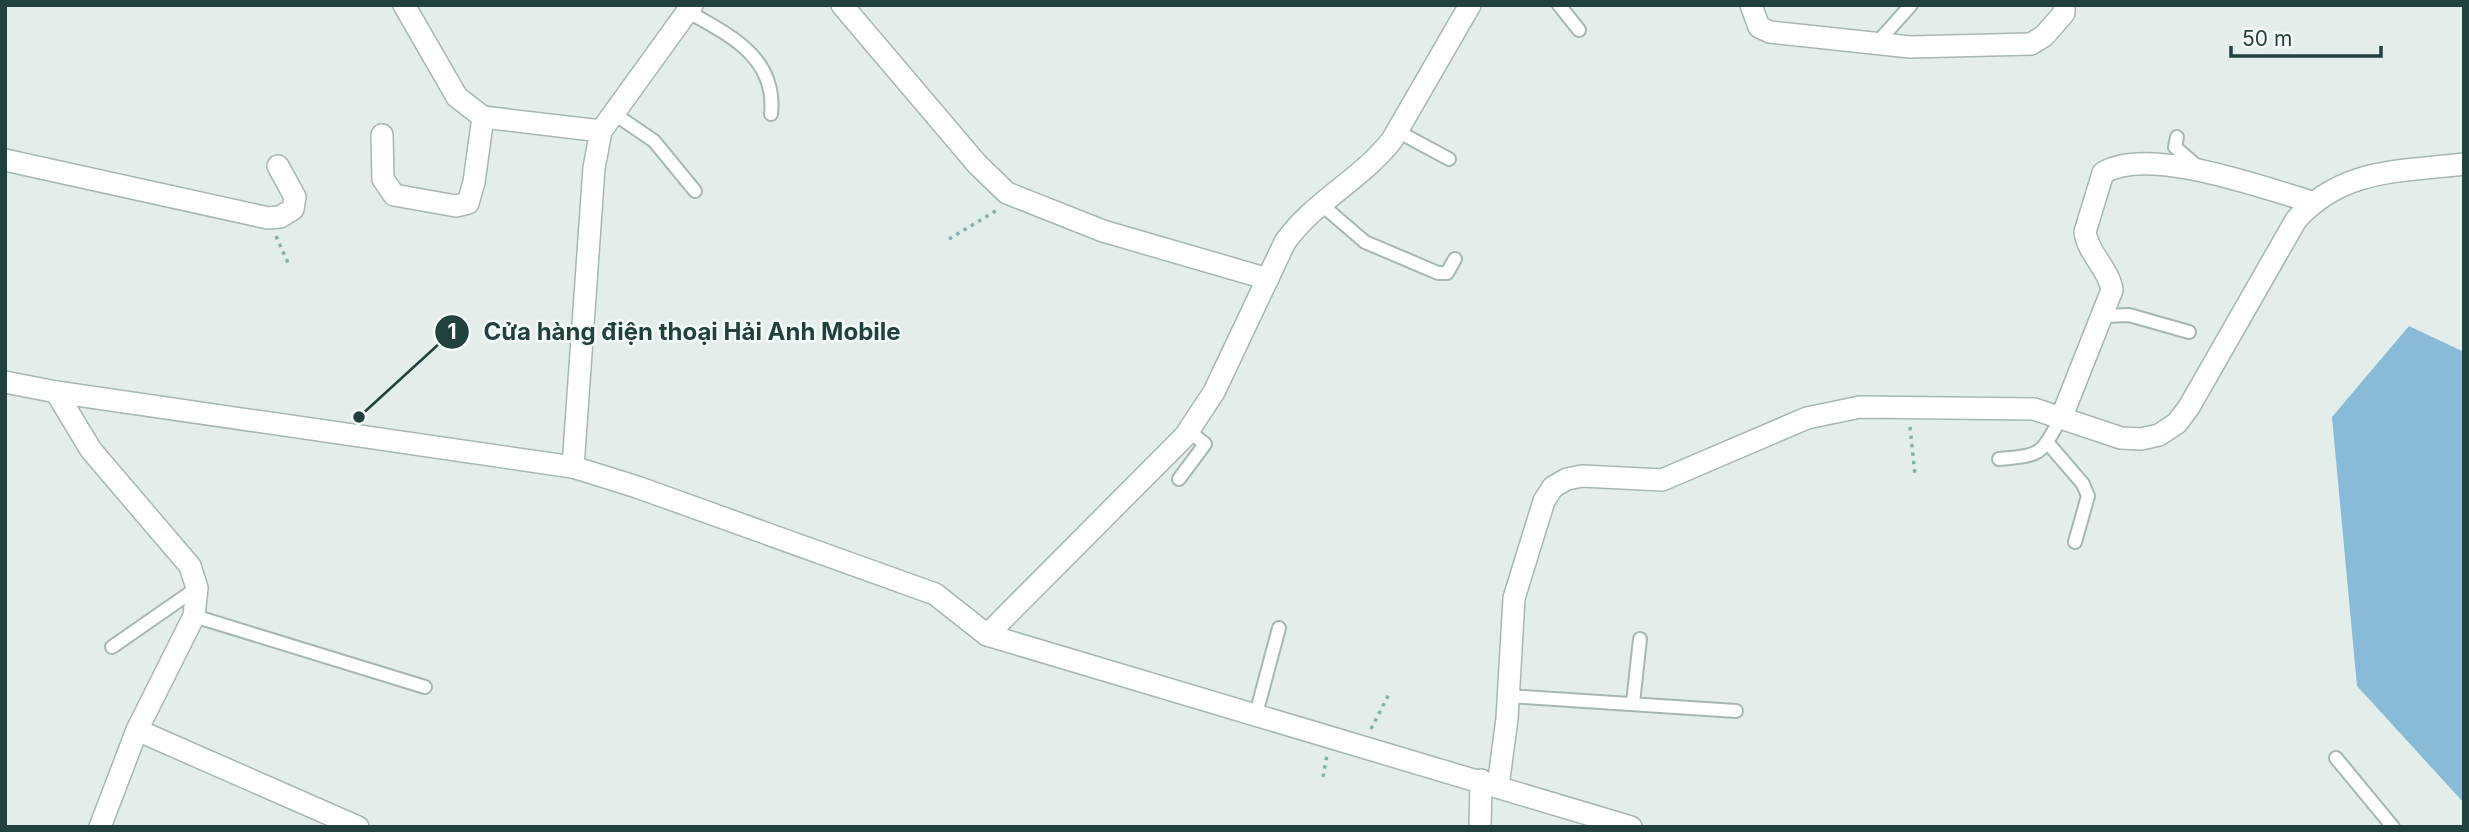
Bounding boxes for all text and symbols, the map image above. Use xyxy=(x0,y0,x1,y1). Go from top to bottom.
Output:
scale bar xyxy=(2231,14,2382,58)
text: 50 m xyxy=(2242,26,2292,51)
callout: Cửa hàng điện thoại Hải Anh Mobile xyxy=(435,309,915,354)
text: Cửa hàng điện thoại Hải Anh Mobile xyxy=(483,317,901,346)
text: 1 xyxy=(447,319,457,344)

